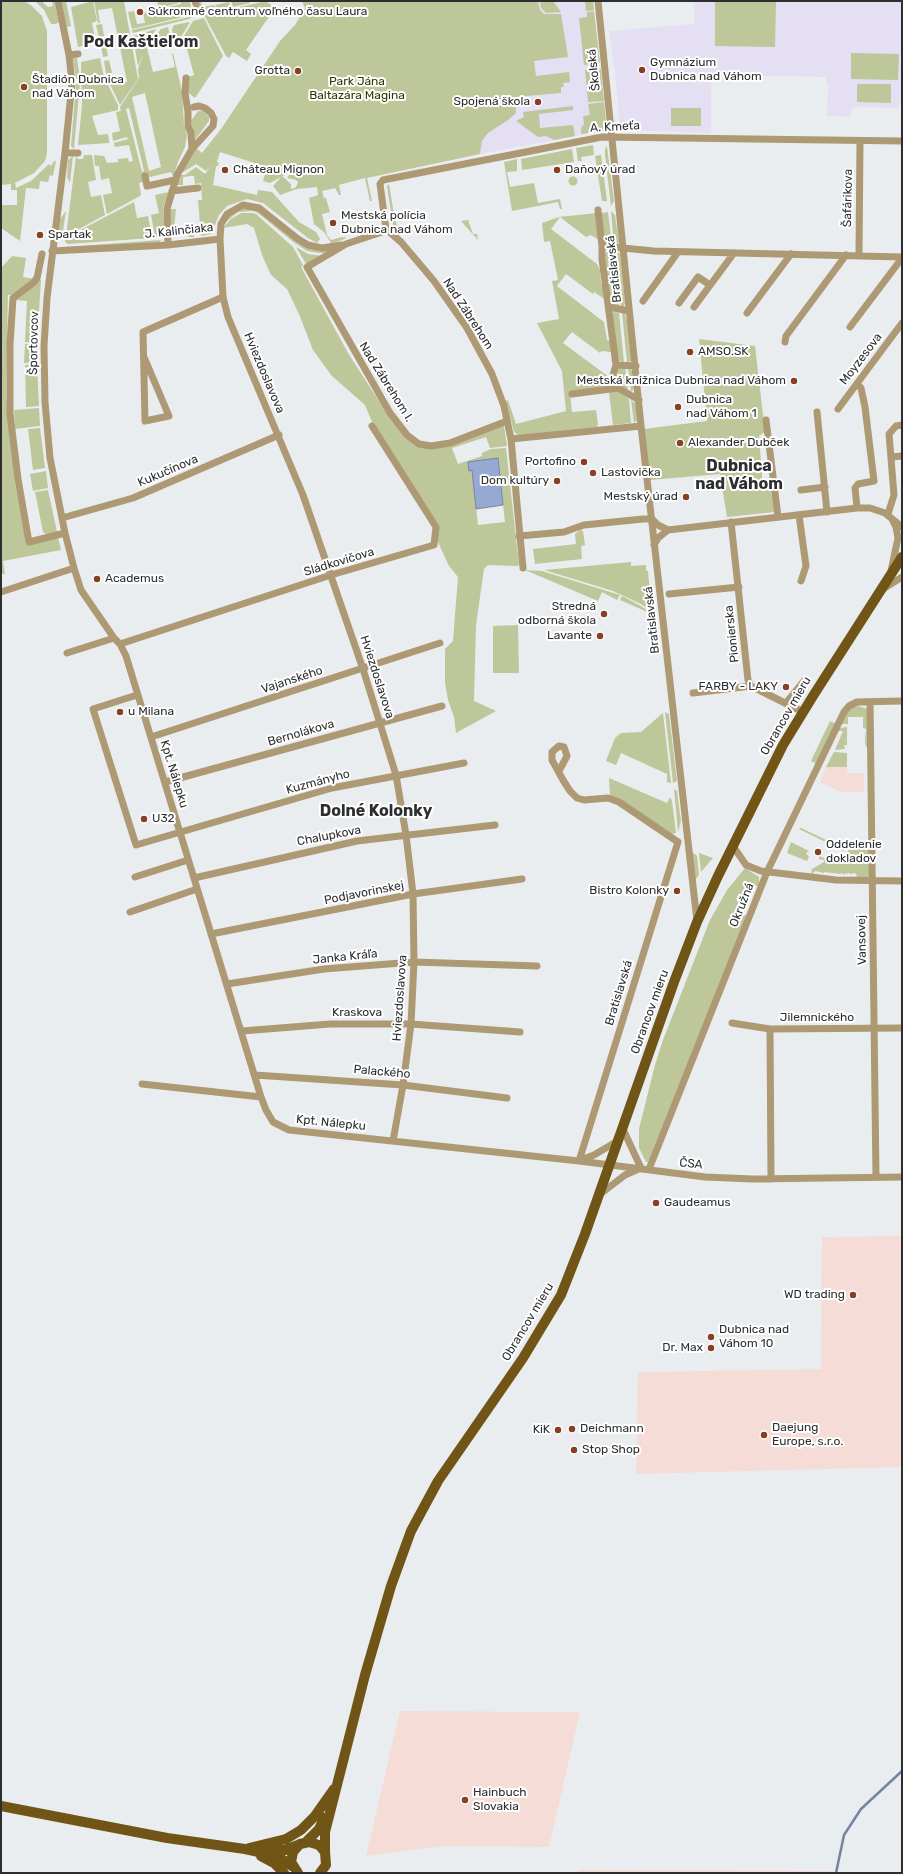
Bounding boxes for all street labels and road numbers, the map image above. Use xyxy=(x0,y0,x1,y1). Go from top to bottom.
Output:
street label: Školská xyxy=(585,48,603,92)
street label: A. Kmeťa xyxy=(590,119,640,135)
street label: Šafárikova xyxy=(840,169,856,227)
street label: J. Kalinčiaka xyxy=(144,220,214,242)
street label: Bratislavská xyxy=(603,235,625,303)
street label: Nad Zábrehom xyxy=(440,276,496,352)
street label: Športovcov xyxy=(26,311,42,375)
street label: Hviezdoslavova xyxy=(240,330,288,416)
street label: Moyzesova xyxy=(837,330,885,388)
street label: Nad Zábrehom I. xyxy=(356,340,416,424)
street label: Kukučínova xyxy=(136,452,200,490)
street label: Sládkovičova xyxy=(302,545,376,579)
street label: Bratislavská xyxy=(641,586,663,654)
street label: Pionierska xyxy=(722,605,742,663)
street label: Hviezdoslavova xyxy=(357,634,397,720)
street label: Vajanského xyxy=(259,663,325,697)
street label: Obrancov mieru xyxy=(758,674,814,758)
street label: Bernolákova xyxy=(266,717,336,749)
street label: Kpt. Nálepku xyxy=(157,738,191,810)
street label: Kuzmányho xyxy=(285,767,351,797)
street label: Chalupkova xyxy=(296,823,362,849)
street label: Podjavorinskej xyxy=(323,878,405,908)
street label: Okružná xyxy=(727,881,757,929)
street label: Vansovej xyxy=(854,915,870,965)
street label: Janka Kráľa xyxy=(312,946,378,968)
street label: Hviezdoslavova xyxy=(390,954,410,1042)
street label: Bratislavská xyxy=(602,959,636,1027)
street label: Obrancov mieru xyxy=(628,968,672,1056)
street label: Kraskova xyxy=(332,1006,382,1020)
street label: Jilemnického xyxy=(780,1011,854,1025)
street label: Palackého xyxy=(353,1062,411,1082)
street label: Kpt. Nálepku xyxy=(295,1112,367,1134)
street label: ČSA xyxy=(679,1156,703,1172)
street label: Obrancov mieru xyxy=(499,1280,557,1364)

